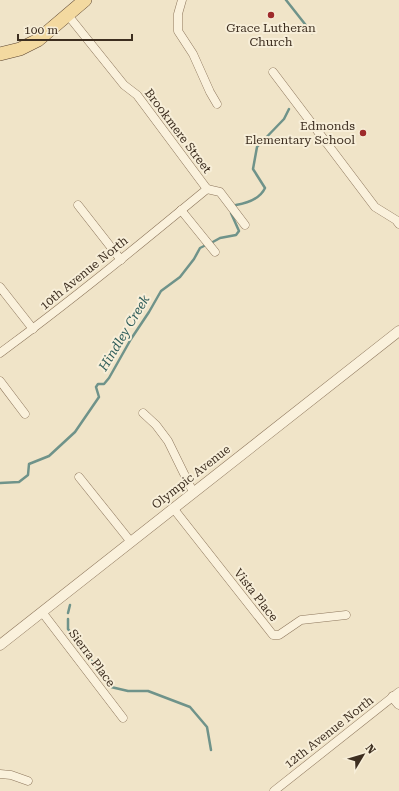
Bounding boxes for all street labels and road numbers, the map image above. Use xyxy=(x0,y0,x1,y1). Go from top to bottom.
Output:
street label: Brookmere Street xyxy=(142,86,214,176)
street label: 10th Avenue North xyxy=(37,233,131,313)
street label: Olympic Avenue xyxy=(149,442,233,512)
street label: Vista Place xyxy=(231,566,281,624)
street label: Sierra Place xyxy=(66,627,118,690)
street label: 12th Avenue North xyxy=(282,693,376,771)

